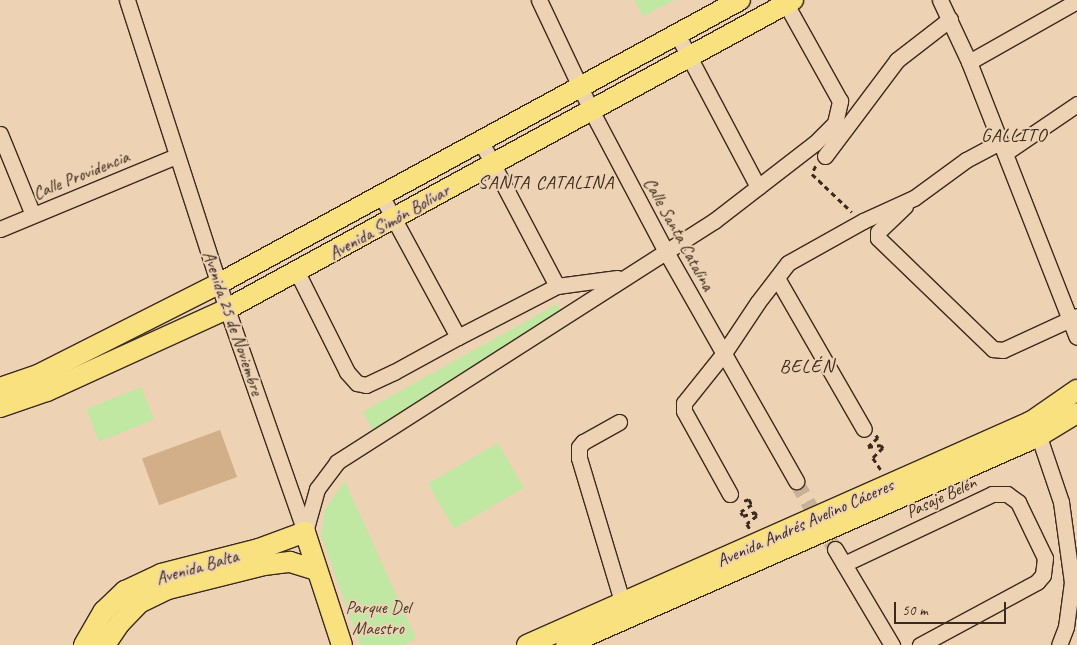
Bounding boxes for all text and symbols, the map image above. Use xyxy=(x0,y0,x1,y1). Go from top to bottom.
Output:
district label: GALLITO xyxy=(980,125,1048,147)
street label: Calle Providencia xyxy=(30,146,132,204)
district label: SANTA CATALINA xyxy=(476,172,616,194)
street label: Calle Santa Catalina xyxy=(639,173,719,295)
street label: Avenida Simón Bolívar xyxy=(325,180,453,264)
street label: Avenida 25 de Noviembre xyxy=(198,247,268,399)
district label: BELÉN xyxy=(779,356,835,378)
street label: Pasaje Belén xyxy=(902,471,980,523)
street label: Avenida Andrés Avelino Cáceres xyxy=(713,474,897,572)
street label: Avenida Balta xyxy=(153,545,241,589)
scale bar xyxy=(897,592,1010,624)
park label: Parque Del Maestro xyxy=(345,597,411,640)
text: 50 m xyxy=(902,601,928,620)

